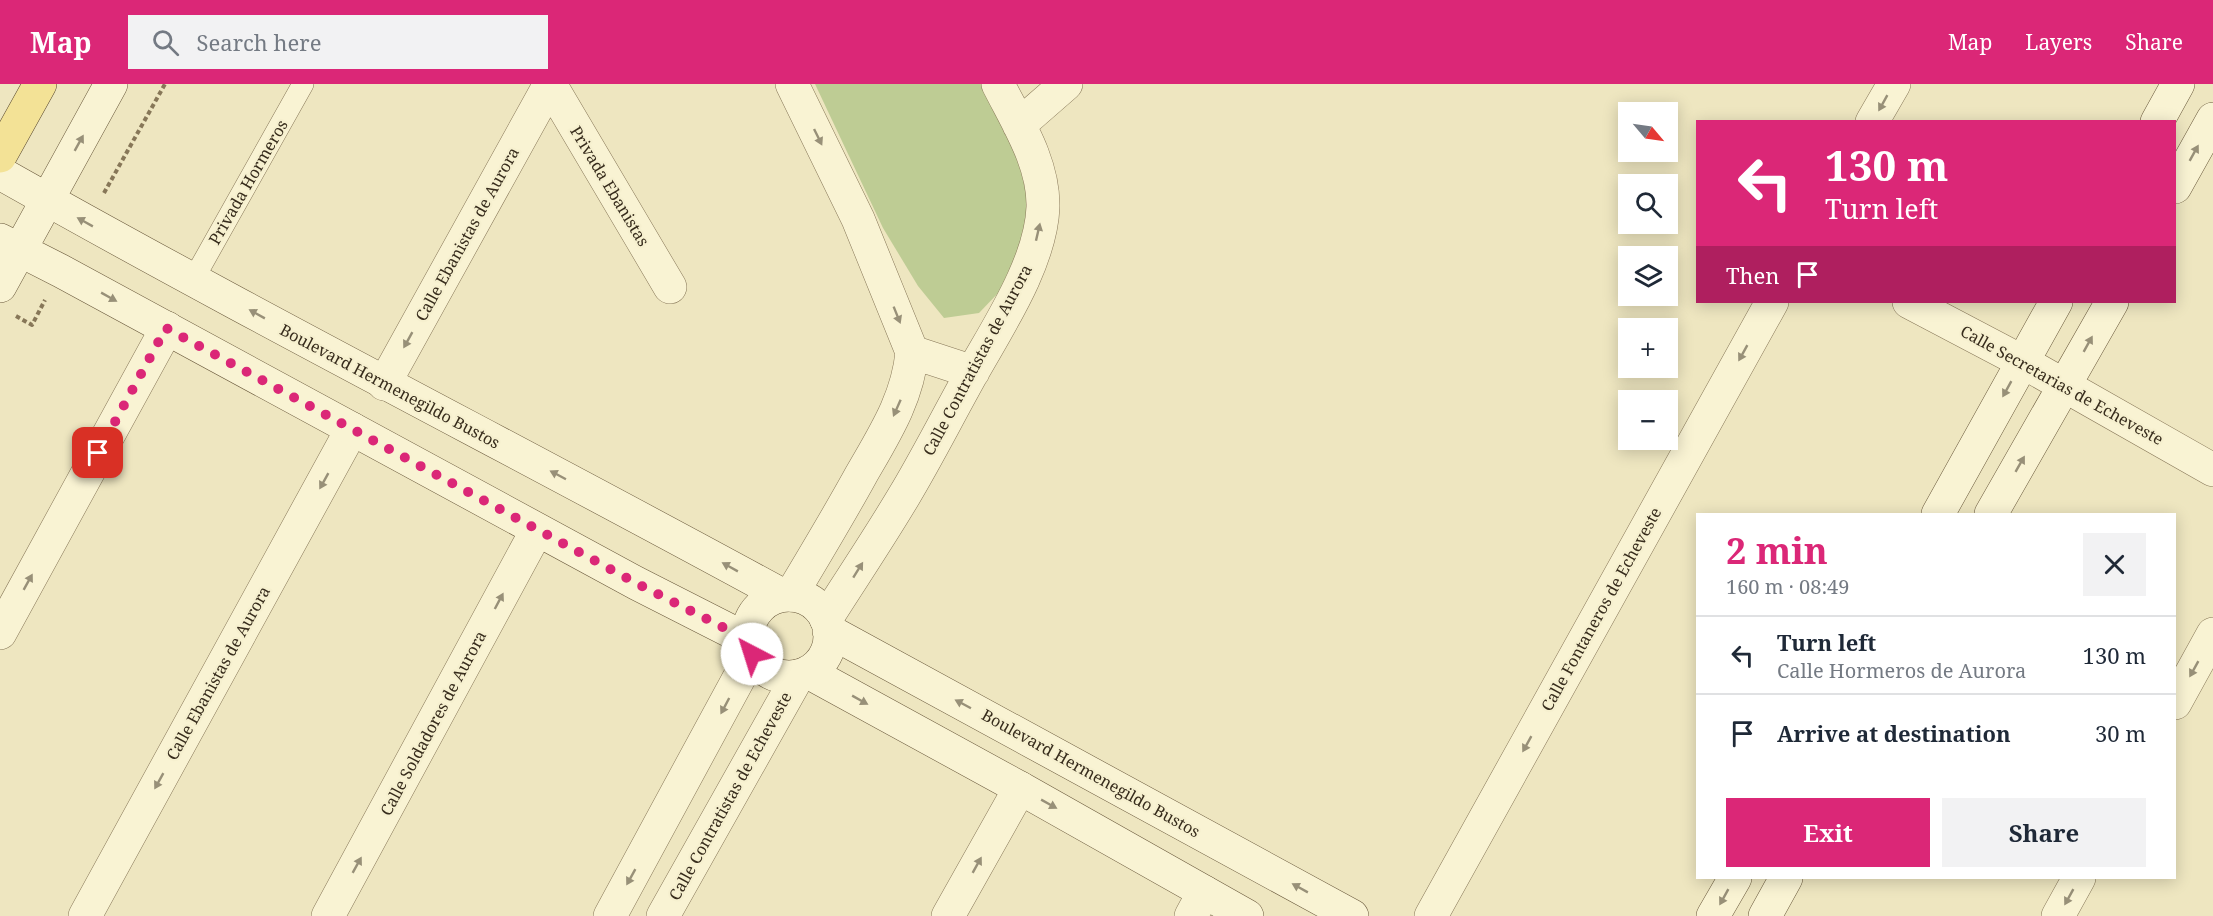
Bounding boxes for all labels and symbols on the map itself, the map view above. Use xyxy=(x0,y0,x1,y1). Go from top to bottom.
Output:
one-way arrow xyxy=(1878,95,1888,112)
north arrow xyxy=(1618,102,1678,162)
street label: Privada Hormeros xyxy=(203,116,293,248)
street label: Privada Ebanistas xyxy=(565,122,655,250)
one-way arrow xyxy=(813,128,822,145)
one-way arrow xyxy=(74,134,84,151)
street label: Calle Ebanistas de Aurora xyxy=(410,143,524,325)
one-way arrow xyxy=(2189,144,2199,161)
one-way arrow xyxy=(76,217,93,227)
one-way arrow xyxy=(1033,223,1043,241)
street label: Calle Contratistas de Aurora xyxy=(917,261,1037,459)
one-way arrow xyxy=(101,292,118,302)
one-way arrow xyxy=(892,306,902,324)
one-way arrow xyxy=(248,309,265,319)
street label: Boulevard Hermenegildo Bustos xyxy=(276,318,504,454)
street label: Calle Secretarias de Echeveste xyxy=(1957,320,2167,450)
one-way arrow xyxy=(403,332,413,349)
one-way arrow xyxy=(2083,335,2093,352)
one-way arrow xyxy=(1738,344,1748,361)
one-way arrow xyxy=(2002,381,2013,397)
one-way arrow xyxy=(892,399,902,417)
pin xyxy=(72,427,123,478)
one-way arrow xyxy=(2015,455,2025,472)
one-way arrow xyxy=(550,470,567,480)
one-way arrow xyxy=(319,473,329,490)
street label: Calle Fontaneros de Echeveste xyxy=(1536,503,1666,715)
one-way arrow xyxy=(722,562,739,572)
one-way arrow xyxy=(852,562,863,578)
one-way arrow xyxy=(23,573,33,590)
street label: Calle Ebanistas de Aurora xyxy=(161,582,275,764)
one-way arrow xyxy=(494,592,504,609)
position arrow xyxy=(720,622,784,686)
street label: Calle Soldadores de Aurora xyxy=(375,627,491,819)
one-way arrow xyxy=(2189,661,2199,678)
street label: Calle Contratistas de Echeveste xyxy=(663,688,797,904)
one-way arrow xyxy=(851,695,868,705)
one-way arrow xyxy=(720,698,730,715)
one-way arrow xyxy=(955,699,972,709)
street label: Boulevard Hermenegildo Bustos xyxy=(978,704,1204,842)
one-way arrow xyxy=(1522,735,1532,752)
one-way arrow xyxy=(154,772,164,789)
one-way arrow xyxy=(1041,799,1058,809)
one-way arrow xyxy=(352,856,362,873)
one-way arrow xyxy=(971,857,982,873)
one-way arrow xyxy=(626,869,636,886)
one-way arrow xyxy=(1291,883,1308,893)
one-way arrow xyxy=(1719,889,1729,906)
one-way arrow xyxy=(2064,889,2074,906)

